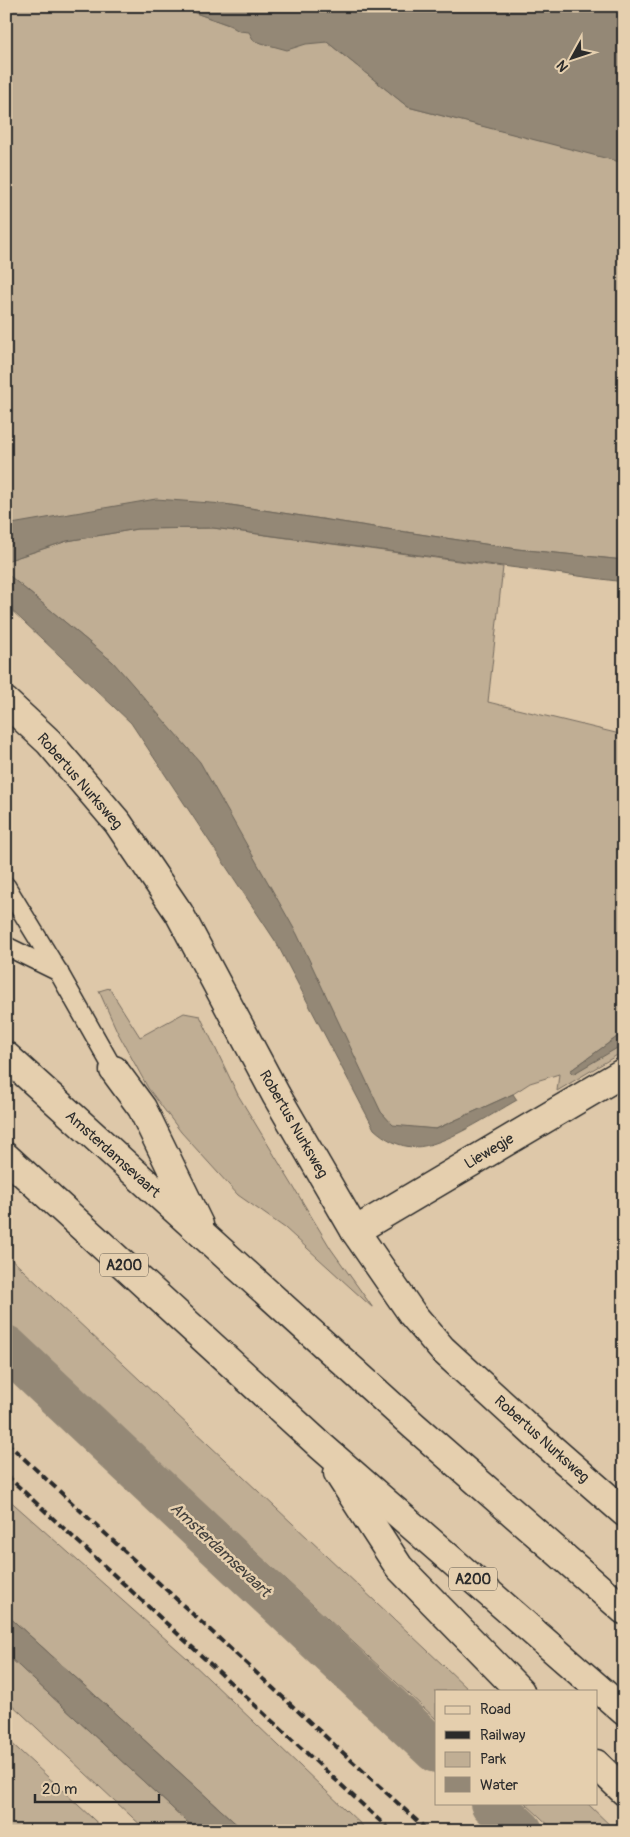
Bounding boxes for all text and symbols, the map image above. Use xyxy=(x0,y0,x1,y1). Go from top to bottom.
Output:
north arrow xyxy=(548,32,598,82)
text: N xyxy=(553,57,572,75)
street label: Robertus Nurksweg xyxy=(33,729,127,833)
street label: Robertus Nurksweg xyxy=(255,1067,332,1182)
street label: Amsterdamsevaart xyxy=(61,1107,165,1203)
street label: Liewegje xyxy=(461,1129,518,1174)
road number: A200 xyxy=(100,1254,148,1276)
street label: Robertus Nurksweg xyxy=(490,1392,593,1487)
water label: Amsterdamsevaart xyxy=(166,1498,276,1602)
road number: A200 xyxy=(449,1568,497,1590)
legend xyxy=(435,1690,598,1804)
text: Road xyxy=(480,1700,511,1719)
text: Railway xyxy=(480,1726,526,1745)
text: Park xyxy=(480,1750,507,1769)
scale bar xyxy=(35,1772,159,1804)
text: Water xyxy=(480,1776,519,1795)
text: 20 m xyxy=(42,1780,77,1799)

